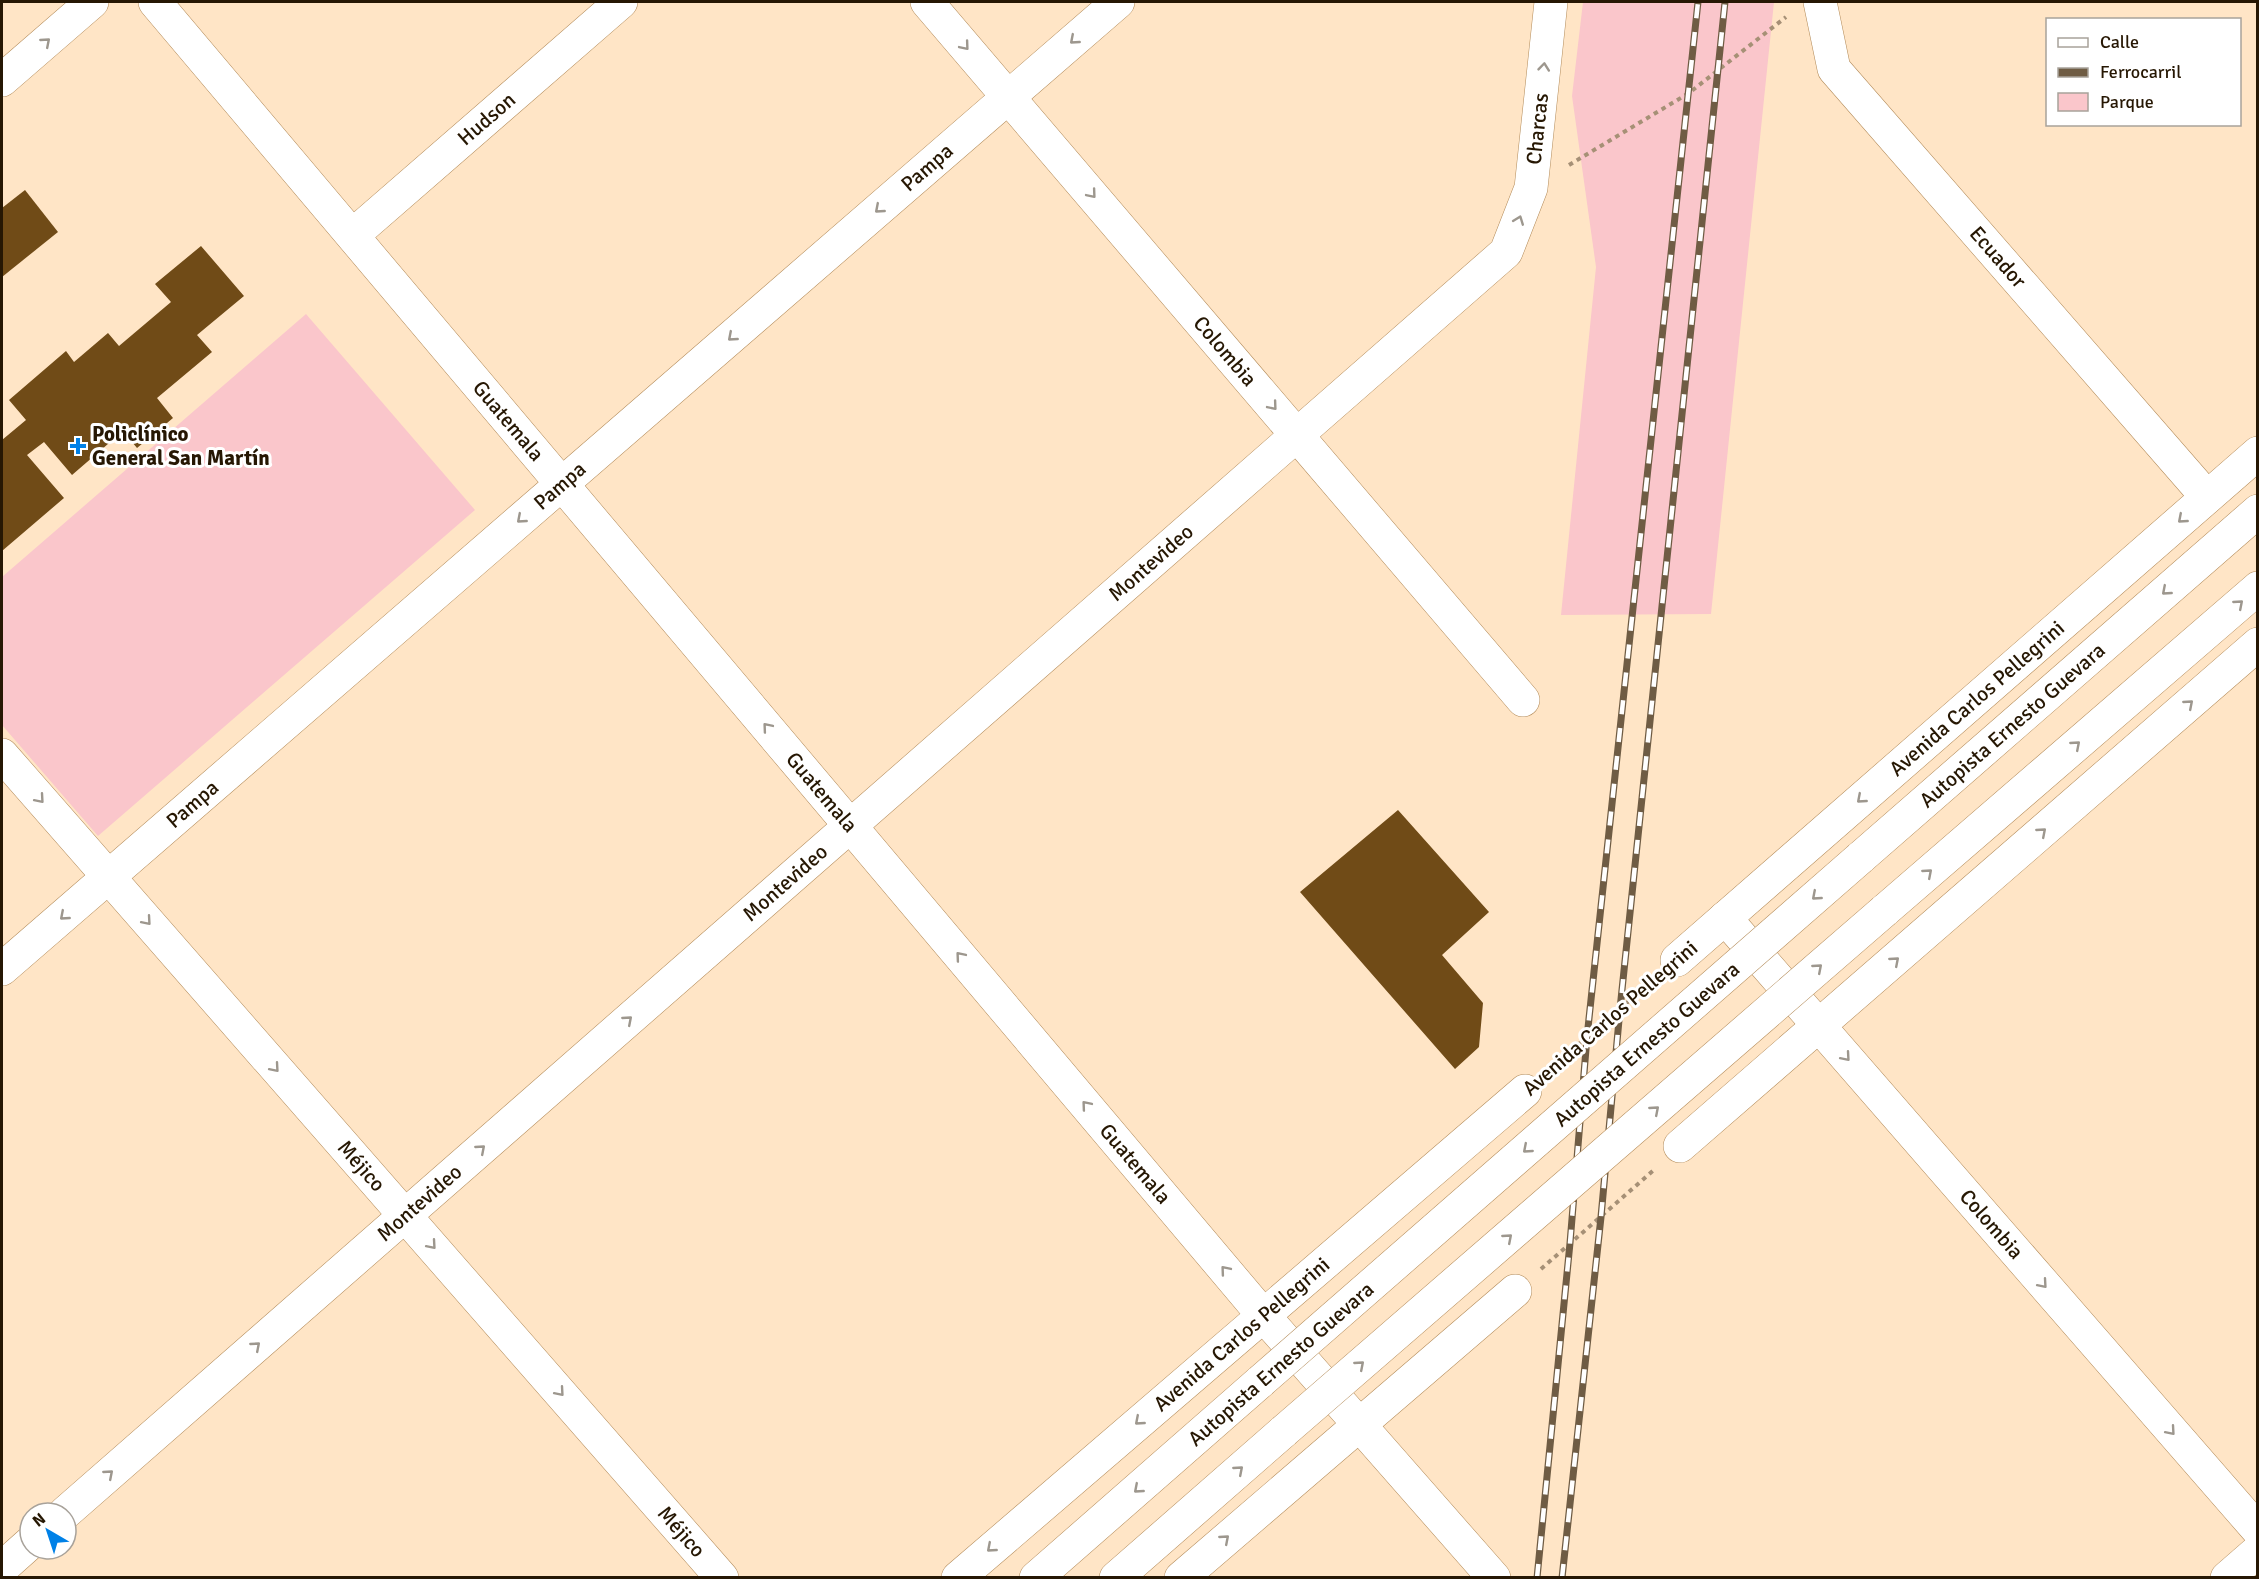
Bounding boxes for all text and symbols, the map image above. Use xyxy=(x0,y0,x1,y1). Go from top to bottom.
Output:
legend xyxy=(2046,18,2241,126)
text: Calle xyxy=(2100,31,2139,53)
one-way arrow xyxy=(1070,33,1081,44)
one-way arrow xyxy=(39,38,50,49)
one-way arrow xyxy=(958,39,969,50)
text: Ferrocarril xyxy=(2100,61,2181,83)
one-way arrow xyxy=(1537,63,1550,72)
street label: Hudson xyxy=(452,87,521,151)
text: Parque xyxy=(2100,91,2154,113)
street label: Charcas xyxy=(1521,92,1554,166)
street label: Pampa xyxy=(896,138,958,197)
one-way arrow xyxy=(1085,187,1096,198)
one-way arrow xyxy=(875,202,886,213)
one-way arrow xyxy=(1511,215,1524,226)
street label: Ecuador xyxy=(1964,221,2032,294)
street label: Colombia xyxy=(1188,310,1262,392)
one-way arrow xyxy=(728,329,739,340)
street label: Guatemala xyxy=(467,375,550,466)
one-way arrow xyxy=(1266,400,1277,410)
place label: Policlínico General San Martín xyxy=(92,421,270,471)
marker: Policlínico General San Martín xyxy=(69,437,87,455)
street label: Pampa xyxy=(528,456,591,515)
one-way arrow xyxy=(517,512,528,523)
one-way arrow xyxy=(2178,512,2189,523)
street label: Montevideo xyxy=(1103,519,1199,607)
one-way arrow xyxy=(2162,584,2173,595)
one-way arrow xyxy=(2232,600,2243,611)
street label: Avenida Carlos Pellegrini xyxy=(1884,615,2070,782)
street label: Autopista Ernesto Guevara xyxy=(1914,637,2111,813)
one-way arrow xyxy=(2182,700,2192,711)
one-way arrow xyxy=(763,723,774,734)
one-way arrow xyxy=(2069,741,2080,752)
street label: Guatemala xyxy=(781,747,863,838)
street label: Pampa xyxy=(161,774,224,834)
one-way arrow xyxy=(33,792,44,803)
one-way arrow xyxy=(1857,792,1868,803)
one-way arrow xyxy=(2035,829,2046,840)
street label: Montevideo xyxy=(737,839,833,927)
one-way arrow xyxy=(1921,869,1932,880)
one-way arrow xyxy=(1812,889,1823,900)
one-way arrow xyxy=(60,909,70,920)
one-way arrow xyxy=(139,914,150,925)
street label: Avenida Carlos Pellegrini xyxy=(1517,935,1703,1101)
one-way arrow xyxy=(956,952,967,963)
street label: Autopista Ernesto Guevara xyxy=(1548,956,1745,1132)
one-way arrow xyxy=(1888,957,1899,968)
one-way arrow xyxy=(1811,964,1822,975)
one-way arrow xyxy=(621,1016,632,1027)
one-way arrow xyxy=(1839,1051,1850,1061)
one-way arrow xyxy=(268,1061,279,1072)
one-way arrow xyxy=(1082,1101,1093,1112)
one-way arrow xyxy=(1648,1106,1659,1117)
street label: Guatemala xyxy=(1094,1118,1177,1209)
street label: Méjico xyxy=(332,1135,391,1197)
one-way arrow xyxy=(1523,1142,1533,1153)
one-way arrow xyxy=(475,1145,485,1156)
street label: Montevideo xyxy=(372,1159,467,1247)
street label: Colombia xyxy=(1954,1184,2029,1265)
one-way arrow xyxy=(1501,1234,1512,1245)
one-way arrow xyxy=(425,1239,436,1249)
street label: Avenida Carlos Pellegrini xyxy=(1148,1252,1335,1417)
one-way arrow xyxy=(1222,1266,1233,1277)
street label: Autopista Ernesto Guevara xyxy=(1183,1276,1379,1452)
one-way arrow xyxy=(2036,1277,2047,1288)
one-way arrow xyxy=(249,1342,260,1353)
one-way arrow xyxy=(1353,1362,1364,1373)
one-way arrow xyxy=(553,1386,564,1396)
one-way arrow xyxy=(1135,1414,1146,1425)
one-way arrow xyxy=(2164,1424,2175,1435)
one-way arrow xyxy=(1232,1467,1243,1478)
one-way arrow xyxy=(102,1471,113,1482)
one-way arrow xyxy=(1134,1482,1145,1493)
north arrow xyxy=(18,1501,78,1561)
street label: Méjico xyxy=(652,1501,711,1563)
text: N xyxy=(29,1509,50,1531)
one-way arrow xyxy=(1218,1536,1229,1547)
one-way arrow xyxy=(987,1541,998,1552)

